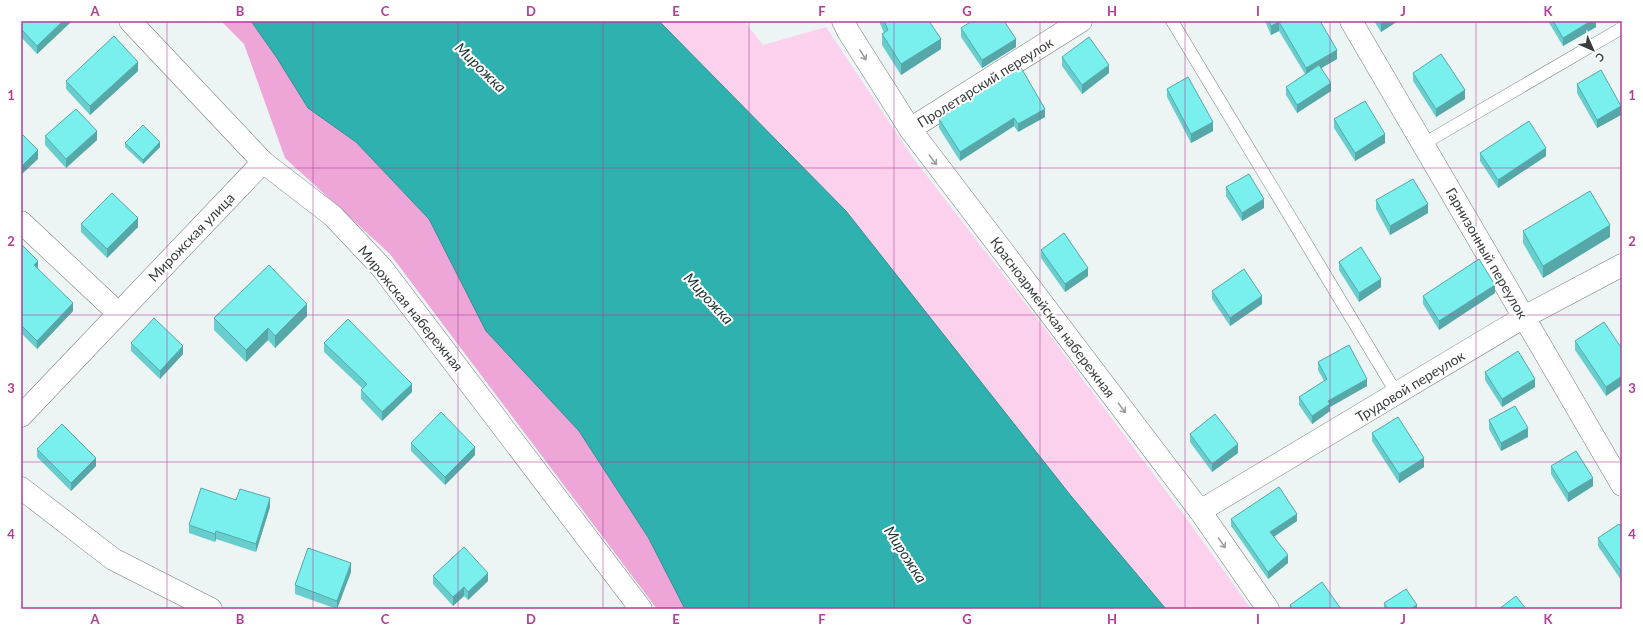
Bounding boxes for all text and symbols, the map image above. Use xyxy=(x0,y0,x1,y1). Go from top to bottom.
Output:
text: A xyxy=(89,3,100,19)
text: B xyxy=(236,3,245,19)
text: C xyxy=(381,3,390,19)
text: D xyxy=(526,3,536,19)
text: E xyxy=(672,3,680,19)
text: F xyxy=(818,3,826,19)
text: G xyxy=(962,3,972,19)
text: H xyxy=(1107,3,1117,19)
text: I xyxy=(1256,3,1260,19)
text: J xyxy=(1400,3,1406,19)
text: K xyxy=(1544,3,1554,19)
north arrow xyxy=(1573,30,1613,70)
street label: Пролетарский переулок xyxy=(914,33,1057,131)
water label: Мирожка xyxy=(452,38,510,96)
one-way arrow xyxy=(859,49,867,60)
text: С xyxy=(1593,50,1608,65)
text: 1 xyxy=(7,87,15,103)
text: 1 xyxy=(1628,87,1636,103)
one-way arrow xyxy=(929,155,937,166)
street label: Гарнизонный переулок xyxy=(1443,185,1532,322)
street label: Мирожская улица xyxy=(144,189,238,285)
text: 2 xyxy=(7,233,15,249)
street label: Красноармейская набережная xyxy=(987,233,1119,401)
text: 2 xyxy=(1628,233,1636,249)
street label: Мирожская набережная xyxy=(355,242,467,374)
water label: Мирожка xyxy=(681,268,738,328)
street label: Трудовой переулок xyxy=(1352,346,1468,425)
text: 3 xyxy=(7,380,15,396)
text: 3 xyxy=(1628,380,1636,396)
one-way arrow xyxy=(1118,403,1126,414)
water label: Мирожка xyxy=(881,522,931,586)
text: 4 xyxy=(7,526,15,542)
text: 4 xyxy=(1628,526,1636,542)
one-way arrow xyxy=(1218,537,1226,548)
text: A xyxy=(89,611,100,627)
text: B xyxy=(236,611,245,627)
text: C xyxy=(381,611,390,627)
text: D xyxy=(526,611,536,627)
text: E xyxy=(672,611,680,627)
text: F xyxy=(818,611,826,627)
text: G xyxy=(962,611,972,627)
text: H xyxy=(1107,611,1117,627)
text: I xyxy=(1256,611,1260,627)
text: J xyxy=(1400,611,1406,627)
text: K xyxy=(1544,611,1554,627)

